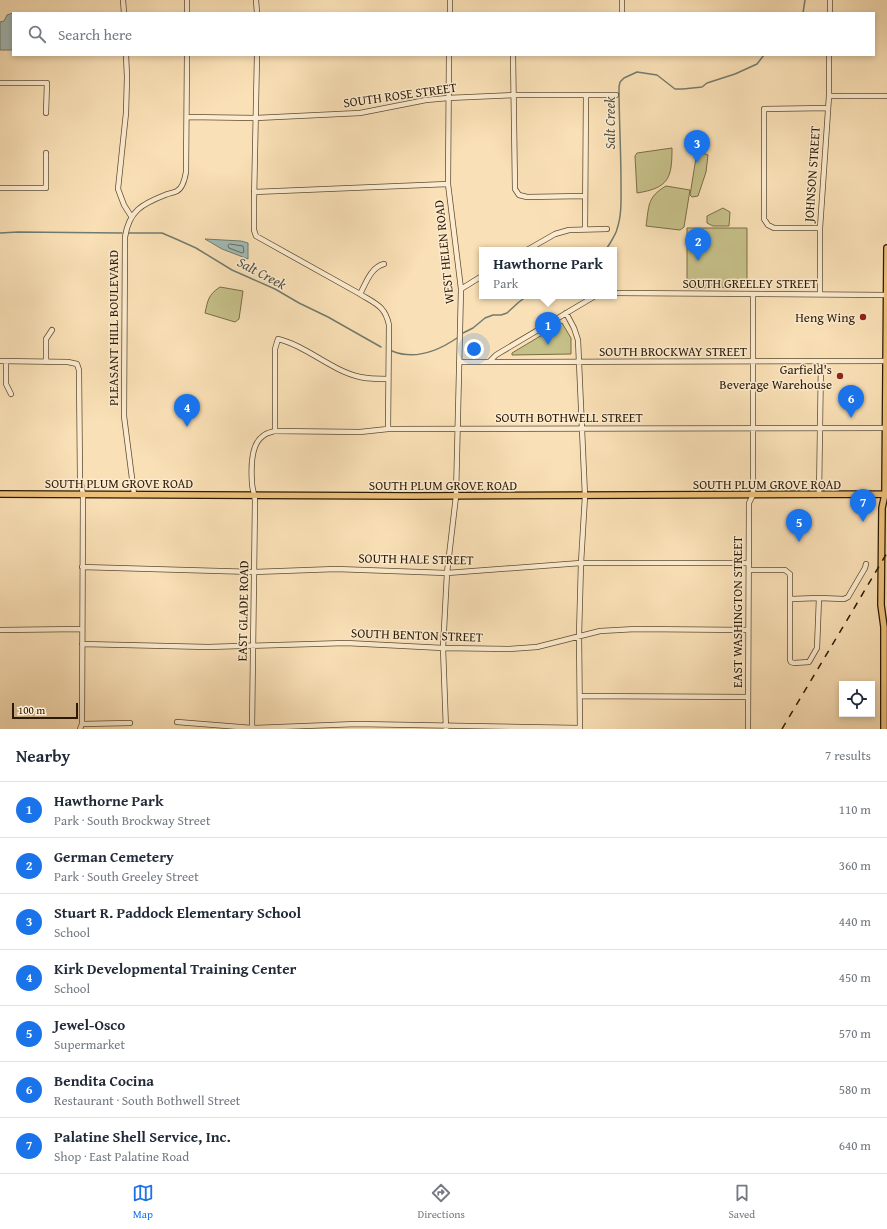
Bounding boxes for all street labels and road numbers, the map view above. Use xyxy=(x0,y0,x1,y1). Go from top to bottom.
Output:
street label: SOUTH ROSE STREET xyxy=(342,78,459,112)
street label: JOHNSON STREET xyxy=(799,125,825,225)
street label: WEST HELEN ROAD xyxy=(429,199,459,305)
street label: PLEASANT HILL BOULEVARD xyxy=(104,250,123,406)
street label: SOUTH GREELEY STREET xyxy=(682,274,818,293)
street label: SOUTH BROCKWAY STREET xyxy=(599,342,748,361)
street label: SOUTH BOTHWELL STREET xyxy=(495,408,643,427)
street label: SOUTH PLUM GROVE ROAD xyxy=(45,474,193,493)
street label: SOUTH PLUM GROVE ROAD xyxy=(693,475,841,494)
street label: SOUTH PLUM GROVE ROAD xyxy=(369,476,517,495)
street label: EAST WASHINGTON STREET xyxy=(728,535,747,688)
street label: SOUTH HALE STREET xyxy=(358,548,475,570)
street label: EAST GLADE ROAD xyxy=(233,560,253,662)
street label: SOUTH BENTON STREET xyxy=(351,623,484,647)

